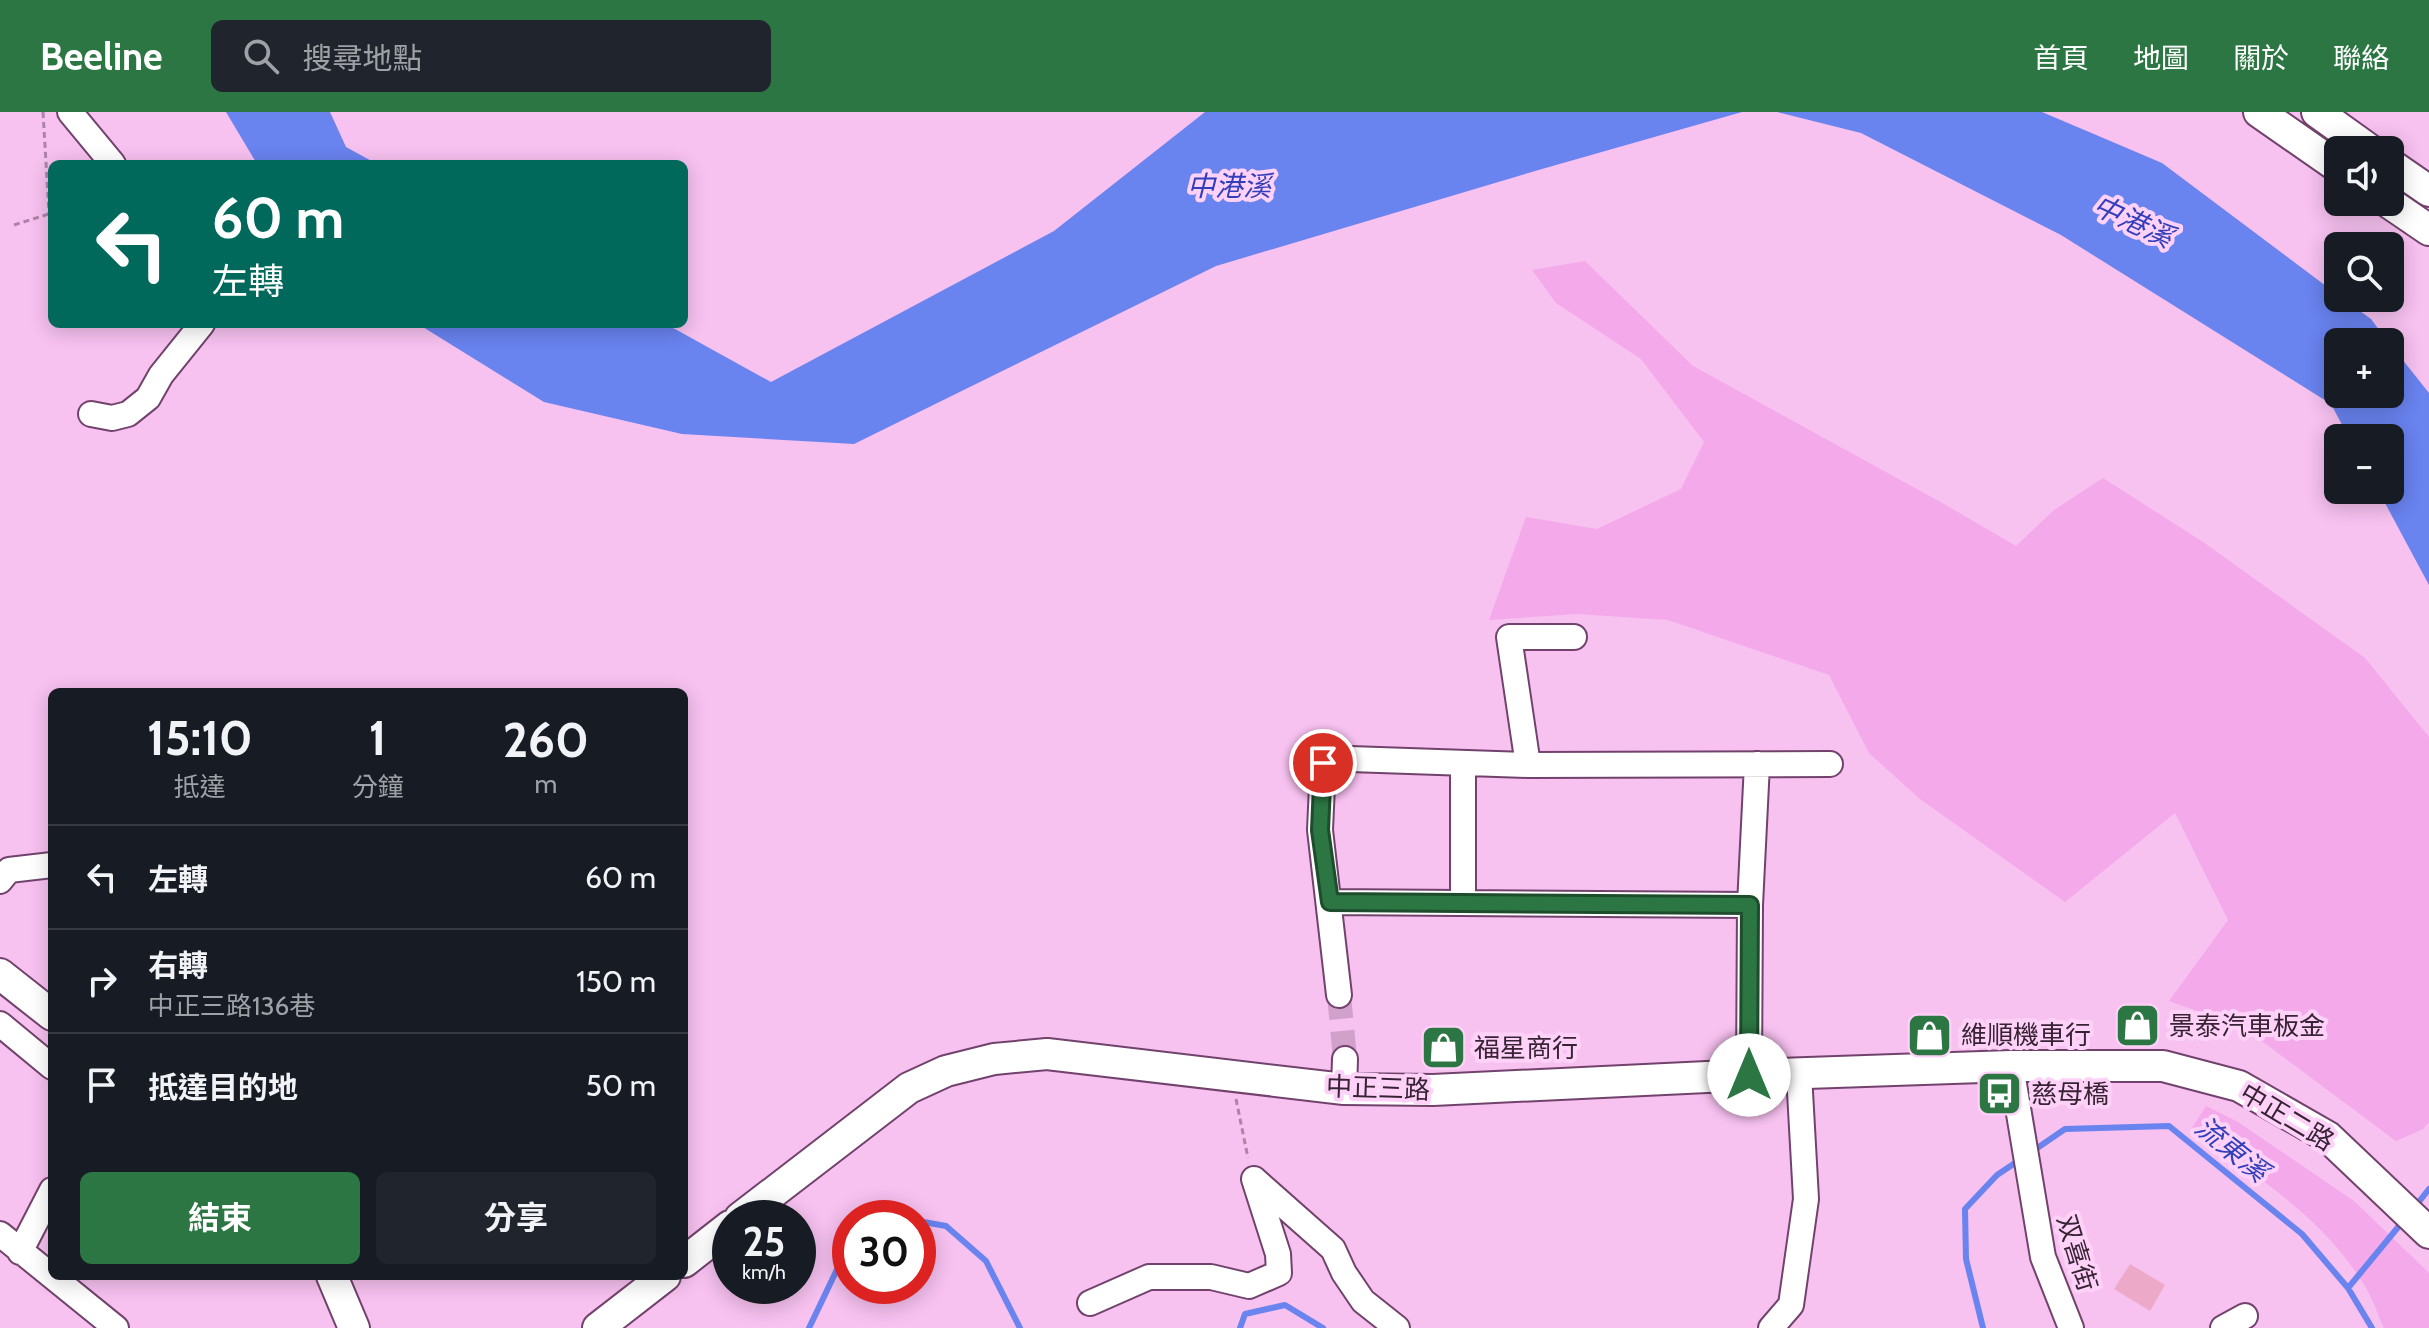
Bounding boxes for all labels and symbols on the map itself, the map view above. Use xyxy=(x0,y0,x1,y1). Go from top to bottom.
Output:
water label: 中港溪 xyxy=(1187,169,1275,203)
water label: 中港溪 xyxy=(2088,188,2182,256)
pin xyxy=(1289,729,1357,797)
shop icon: 景泰汽車板金 xyxy=(2114,1002,2162,1050)
place label: 景泰汽車板金 xyxy=(2169,1010,2325,1042)
shop icon: 維順機車行 xyxy=(1906,1011,1954,1059)
place label: 維順機車行 xyxy=(1961,1019,2091,1051)
shop icon: 福星商行 xyxy=(1419,1024,1467,1072)
place label: 福星商行 xyxy=(1474,1032,1578,1064)
position arrow xyxy=(1707,1033,1791,1117)
street label: 中正三路 xyxy=(1325,1070,1431,1106)
bus stop icon: 慈母橋 xyxy=(1976,1070,2024,1118)
street label: 中正二路 xyxy=(2234,1076,2340,1158)
place label: 慈母橋 xyxy=(2031,1078,2109,1110)
water label: 流東溪 xyxy=(2189,1109,2278,1191)
speed limit sign: 30 xyxy=(832,1200,936,1304)
street label: 双喜街 xyxy=(2050,1211,2104,1295)

